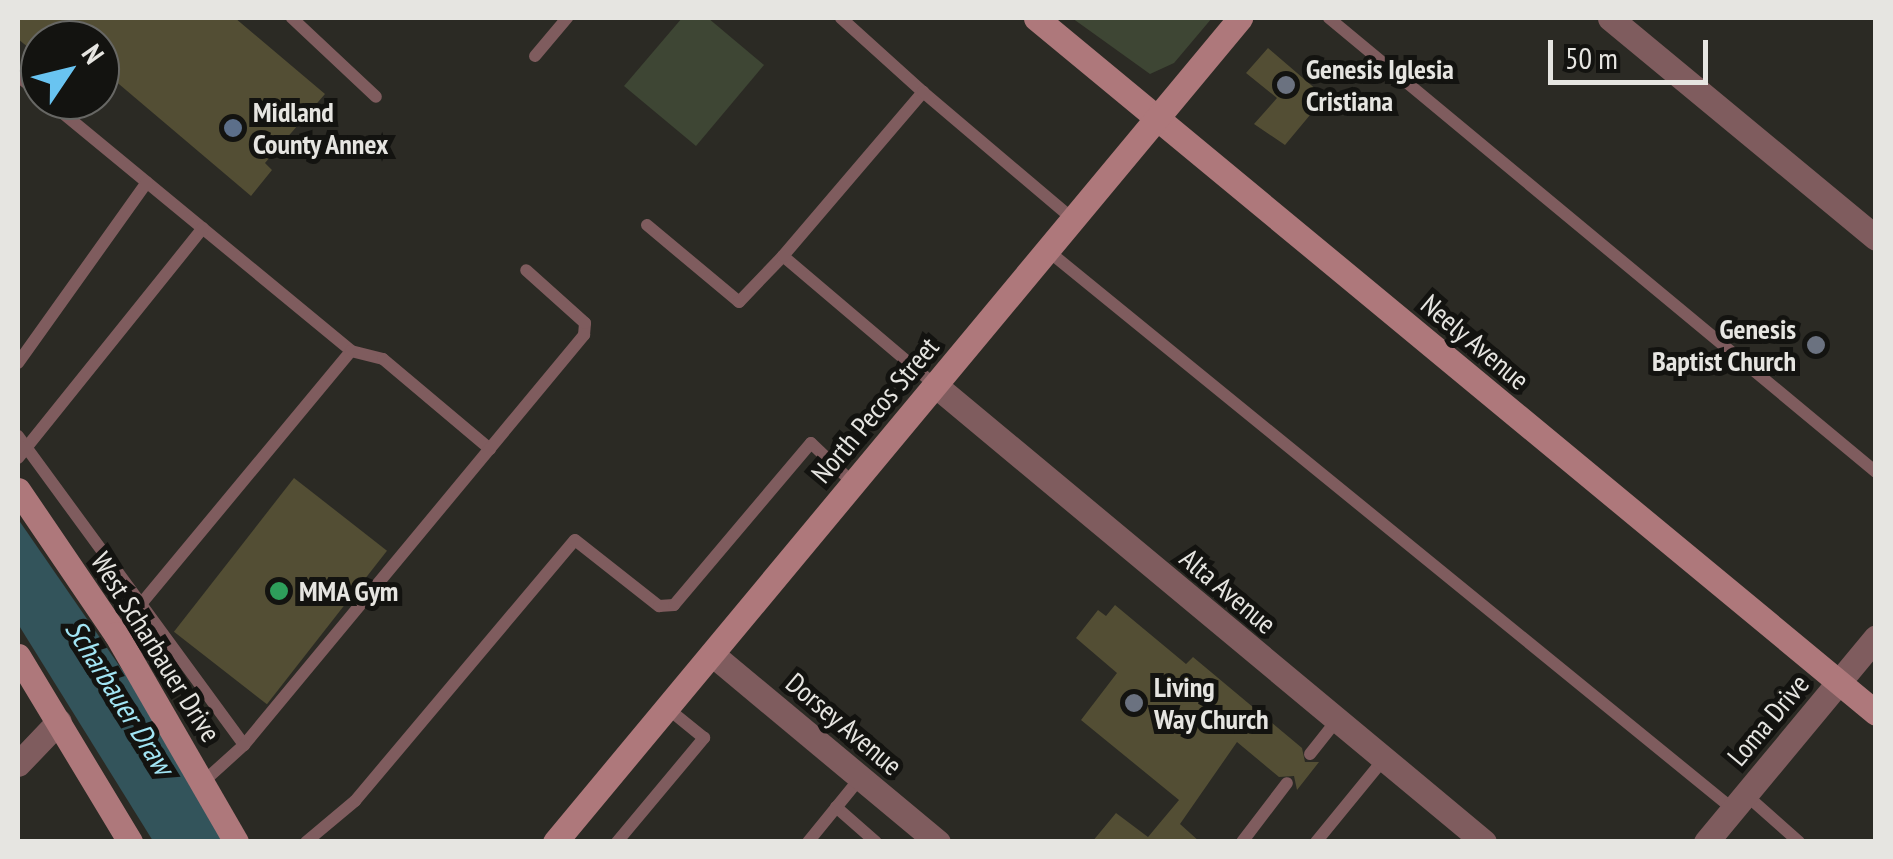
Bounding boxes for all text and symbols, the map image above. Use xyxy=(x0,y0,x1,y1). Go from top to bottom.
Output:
north arrow xyxy=(20,20,120,120)
scale bar xyxy=(1553,20,1713,82)
text: N xyxy=(74,37,113,70)
text: 50 m xyxy=(1565,38,1618,77)
place label: Genesis Iglesia Cristiana xyxy=(1306,52,1454,118)
marker: Genesis Iglesia Cristiana xyxy=(1275,74,1297,96)
place label: Midland County Annex xyxy=(253,95,390,161)
marker: Midland County Annex xyxy=(222,117,244,139)
street label: Neely Avenue xyxy=(1414,287,1536,397)
place label: Genesis Baptist Church xyxy=(1652,312,1796,378)
street label: North Pecos Street xyxy=(804,330,946,490)
marker: Genesis Baptist Church xyxy=(1805,334,1827,356)
street label: Alta Avenue xyxy=(1173,541,1283,641)
street label: West Scharbauer Drive xyxy=(84,546,228,748)
place label: MMA Gym xyxy=(299,574,400,608)
marker: MMA Gym xyxy=(268,580,290,602)
water label: Scharbauer Draw xyxy=(58,613,182,781)
street label: Dorsey Avenue xyxy=(779,665,909,783)
street label: Loma Drive xyxy=(1720,668,1816,772)
place label: Living Way Church xyxy=(1154,670,1270,736)
marker: Living Way Church xyxy=(1123,692,1145,714)

